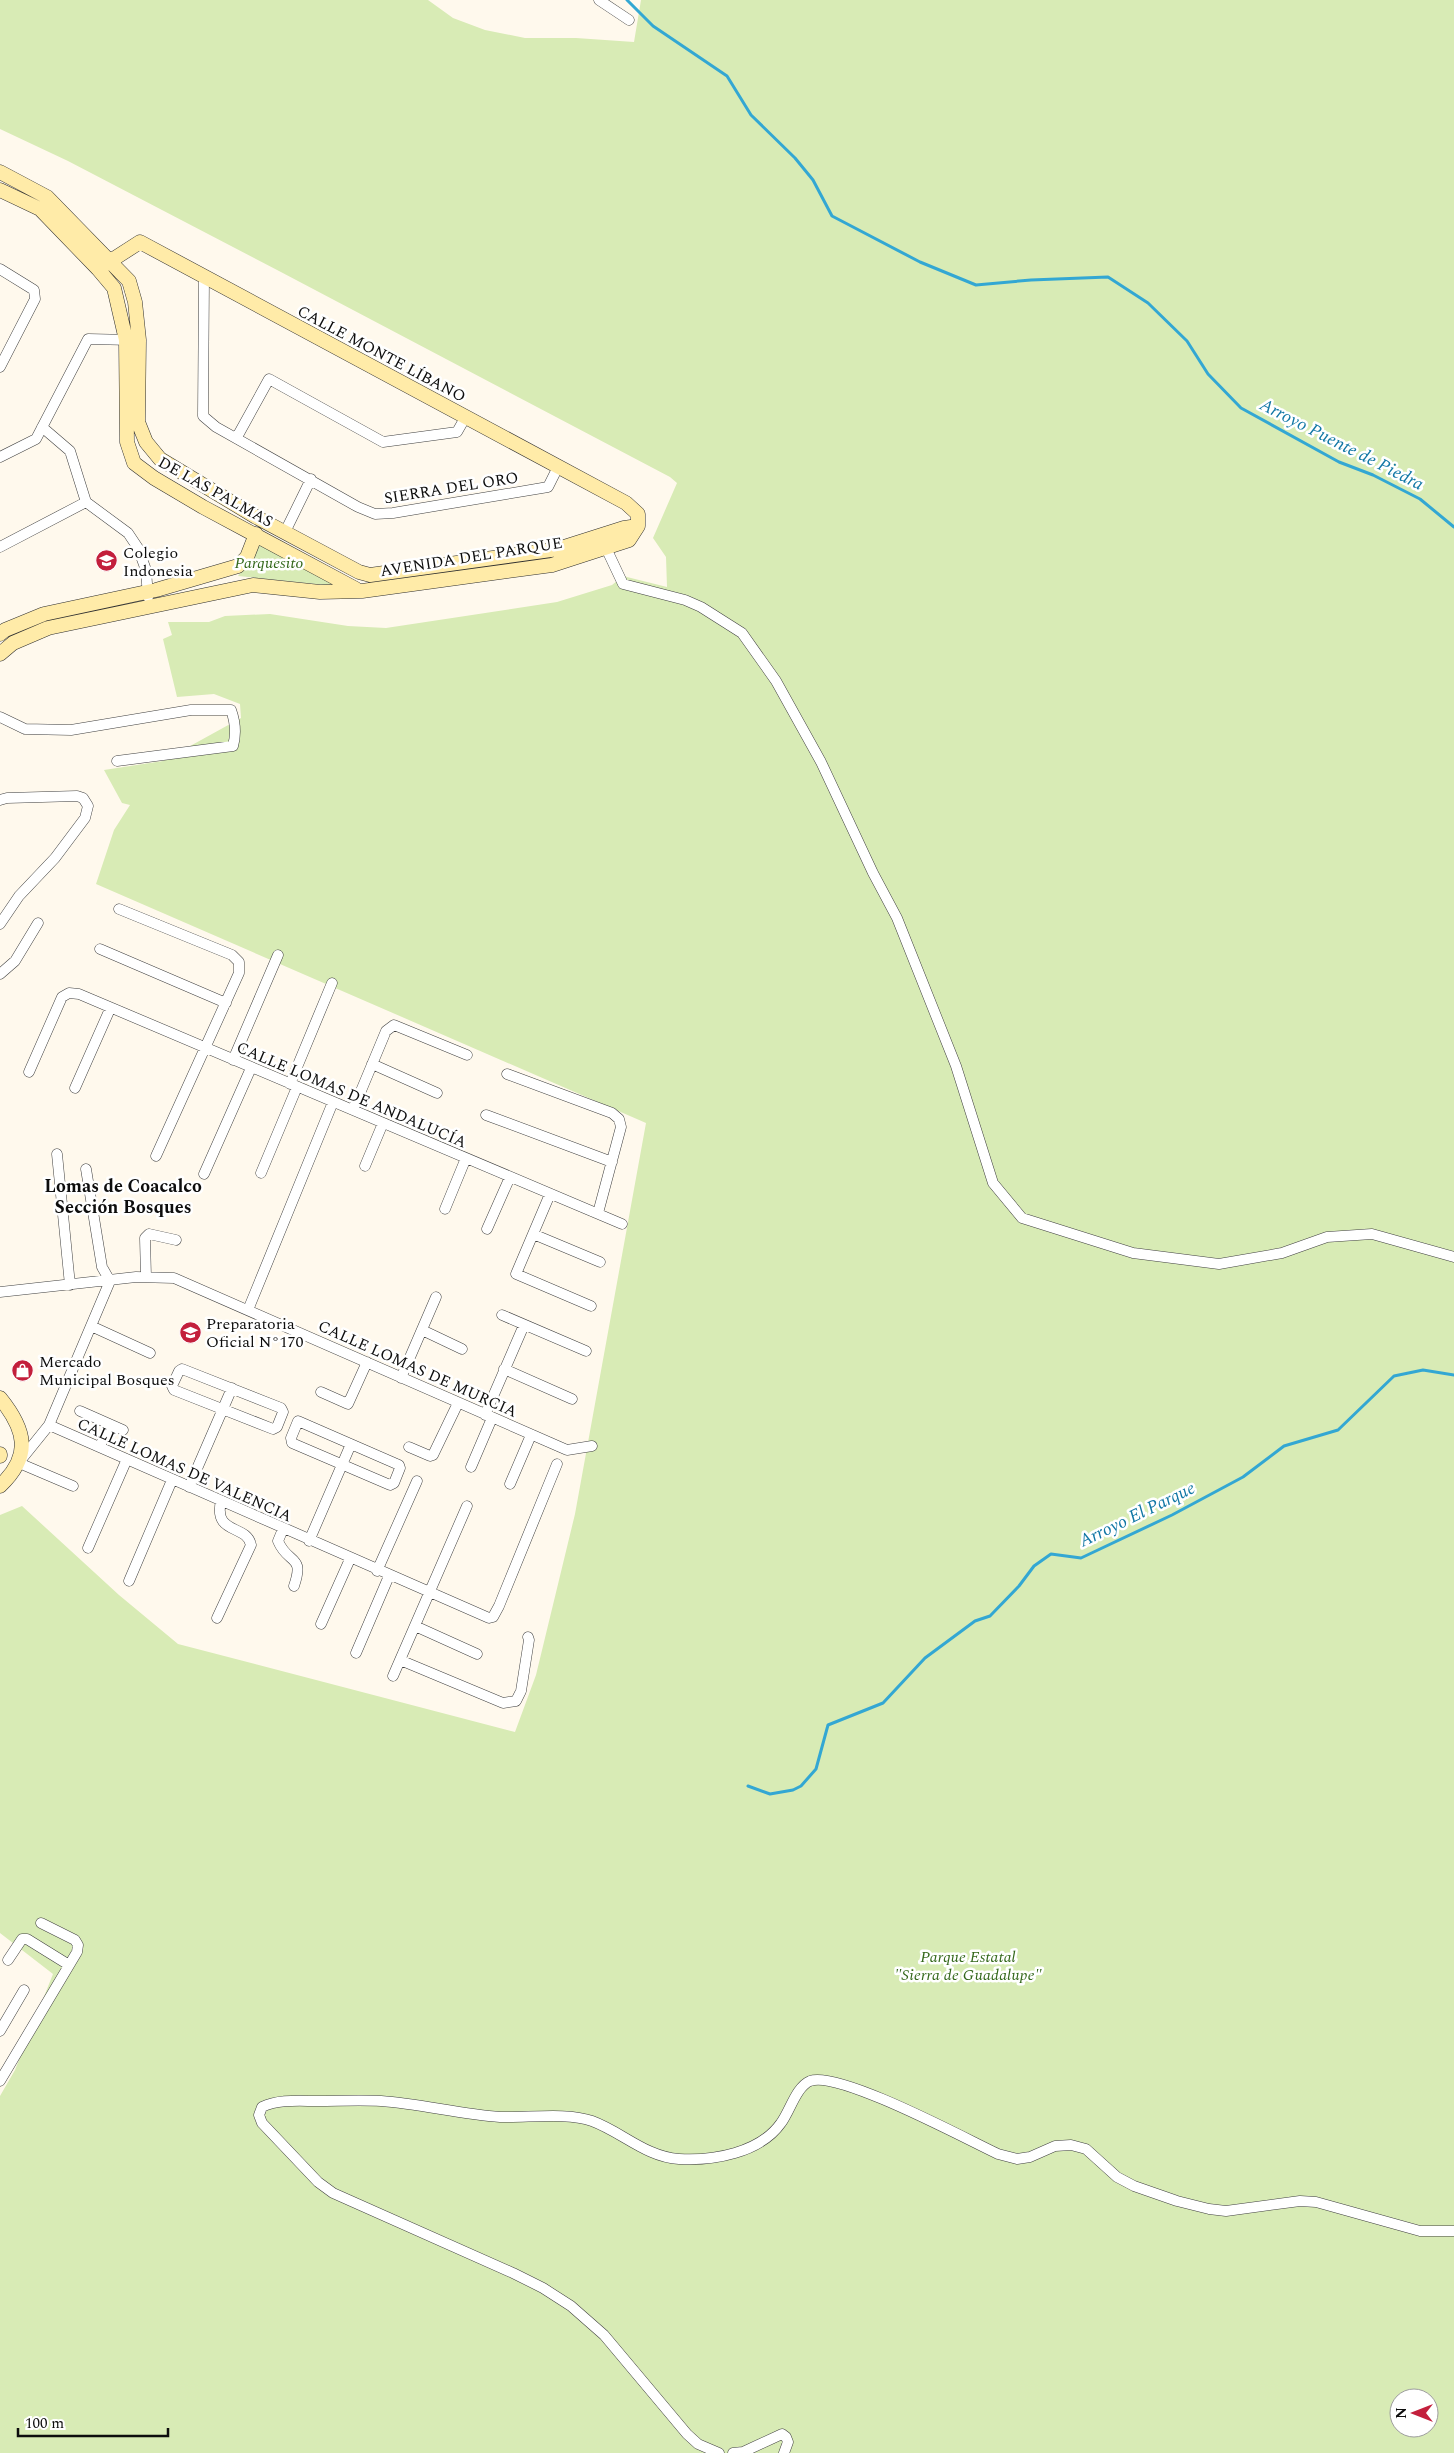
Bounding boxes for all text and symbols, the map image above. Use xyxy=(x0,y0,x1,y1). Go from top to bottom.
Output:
street label: CALLE MONTE LÍBANO xyxy=(293,299,470,409)
water label: Arroyo Puente de Piedra xyxy=(1254,391,1429,498)
street label: DE LAS PALMAS xyxy=(154,450,277,533)
street label: SIERRA DEL ORO xyxy=(382,466,520,510)
street label: AVENIDA DEL PARQUE xyxy=(378,531,564,583)
place label: Colegio Indonesia xyxy=(123,541,193,583)
school or university icon: Colegio Indonesia xyxy=(95,549,119,573)
park label: Parquesito xyxy=(234,551,304,575)
street label: CALLE LOMAS DE ANDALUCÍA xyxy=(233,1035,470,1154)
district label: Lomas de Coacalco Sección Bosques xyxy=(44,1173,202,1221)
place label: Preparatoria Oficial N°170 xyxy=(206,1312,303,1354)
street label: CALLE LOMAS DE MURCIA xyxy=(314,1314,521,1424)
school or university icon: Preparatoria Oficial N°170 xyxy=(178,1320,202,1344)
place label: Mercado Municipal Bosques xyxy=(39,1350,175,1392)
shop icon: Mercado Municipal Bosques xyxy=(11,1358,35,1382)
street label: CALLE LOMAS DE VALENCIA xyxy=(73,1412,296,1528)
water label: Arroyo El Parque xyxy=(1074,1475,1200,1555)
park label: Parque Estatal "Sierra de Guadalupe" xyxy=(894,1945,1043,1987)
north arrow xyxy=(1389,2388,1439,2438)
scale bar xyxy=(18,2406,168,2438)
text: N xyxy=(1391,2407,1412,2419)
text: 100 m xyxy=(25,2412,64,2435)

